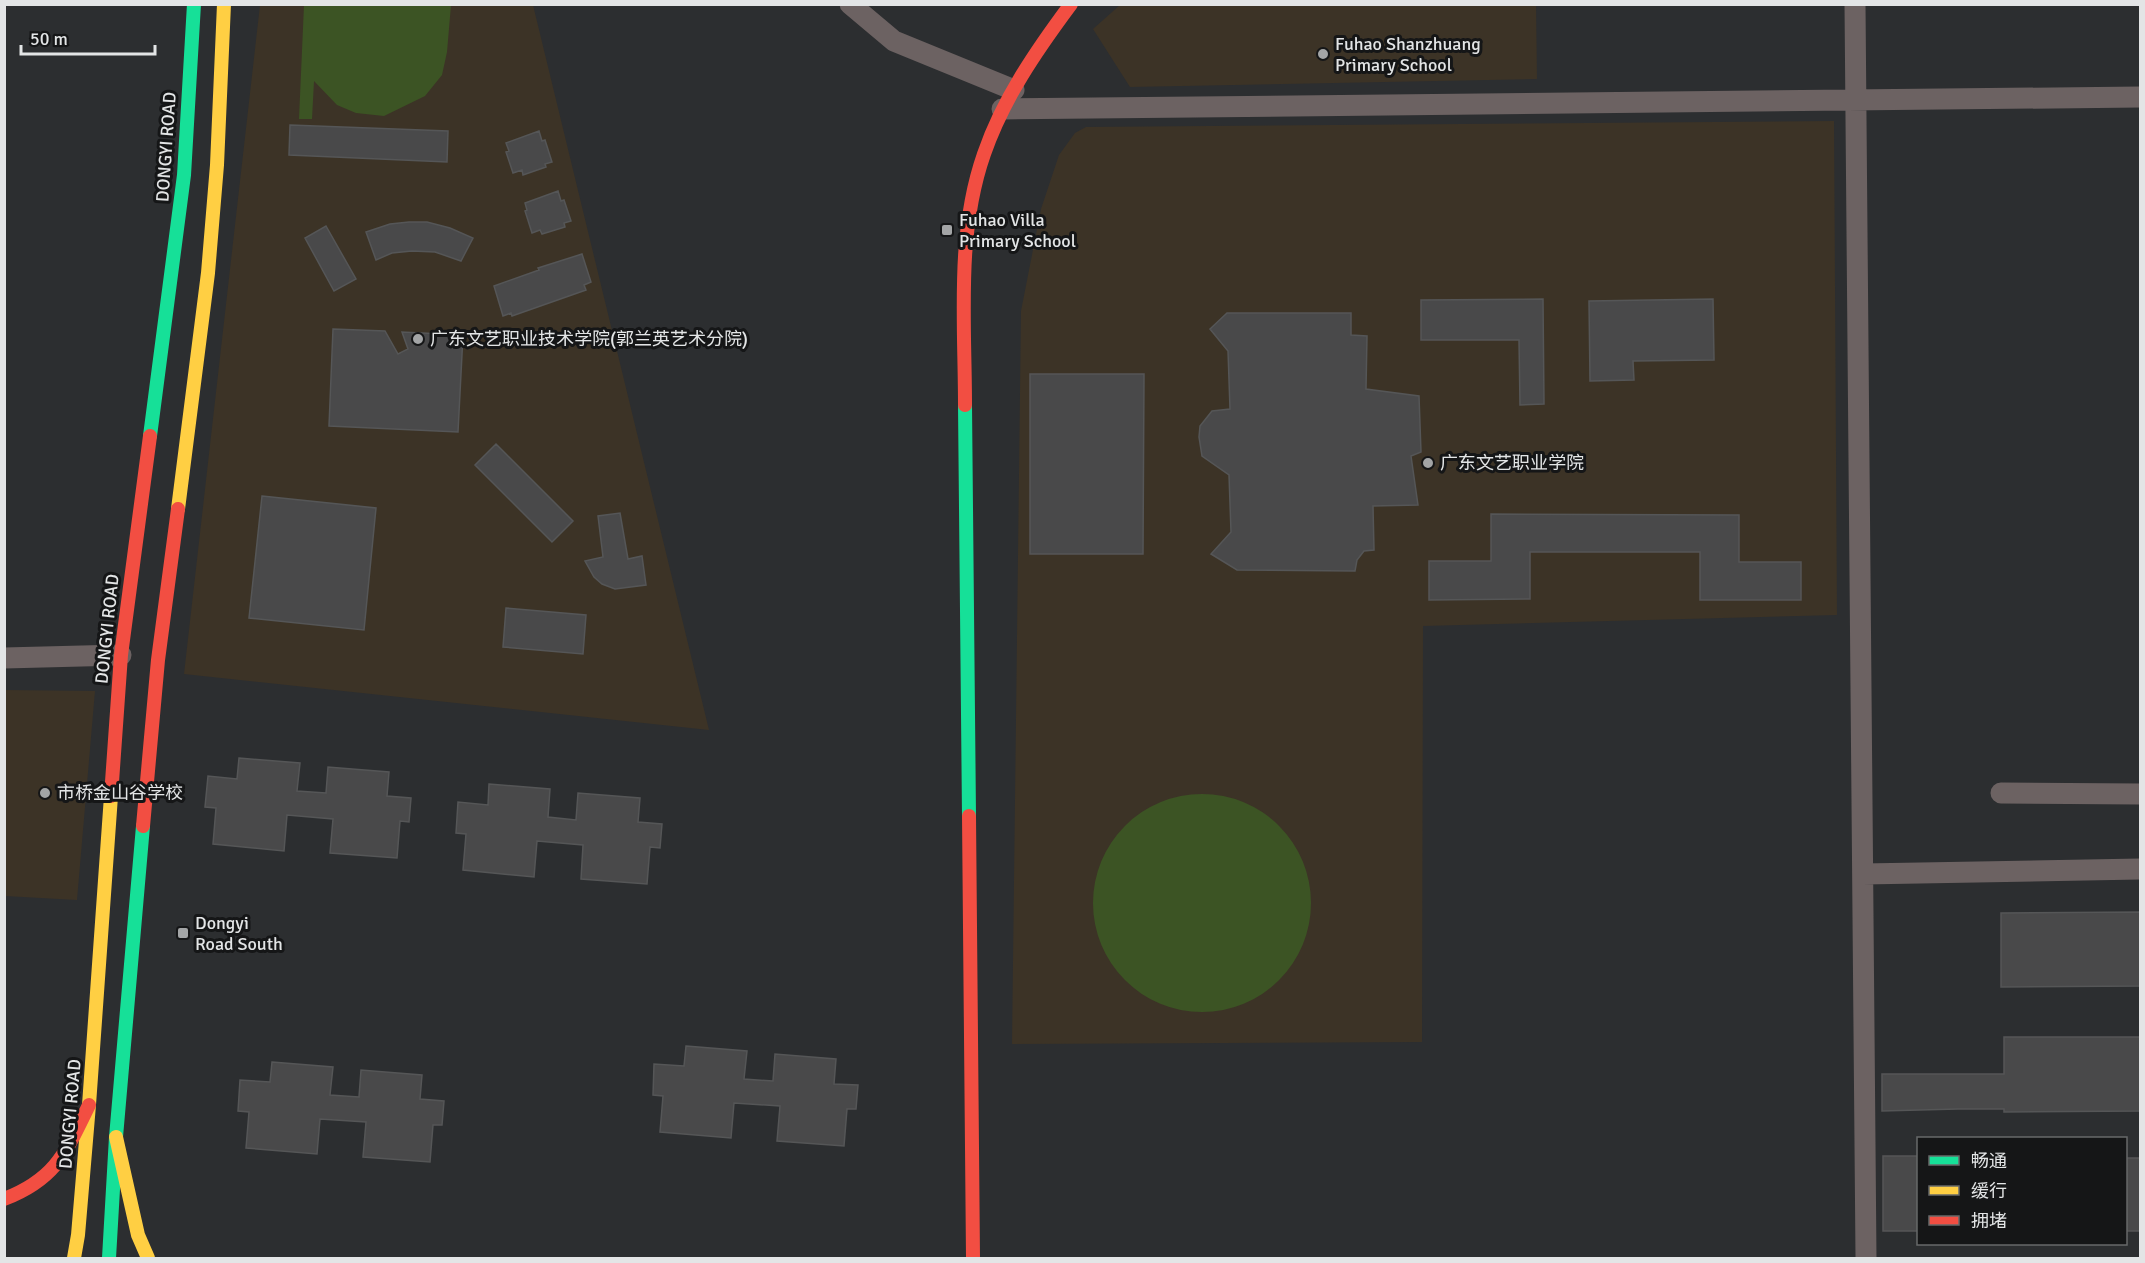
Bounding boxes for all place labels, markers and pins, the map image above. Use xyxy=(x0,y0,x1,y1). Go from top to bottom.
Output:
place label: Fuhao Shanzhuang Primary School xyxy=(1335,33,1481,76)
marker: Fuhao Shanzhuang Primary School xyxy=(1316,47,1330,61)
place label: Fuhao Villa Primary School xyxy=(959,209,1076,252)
marker: Fuhao Villa Primary School xyxy=(940,223,954,237)
place label: 广东文艺职业技术学院(郭兰英艺术分院) xyxy=(430,328,748,350)
marker: 广东文艺职业技术学院(郭兰英艺术分院) xyxy=(411,332,425,346)
place label: 广东文艺职业学院 xyxy=(1440,452,1584,474)
marker: 广东文艺职业学院 xyxy=(1421,456,1435,470)
place label: 市桥金山谷学校 xyxy=(57,782,183,804)
marker: 市桥金山谷学校 xyxy=(38,786,52,800)
place label: Dongyi Road South xyxy=(195,912,283,955)
marker: Dongyi Road South xyxy=(176,926,190,940)

